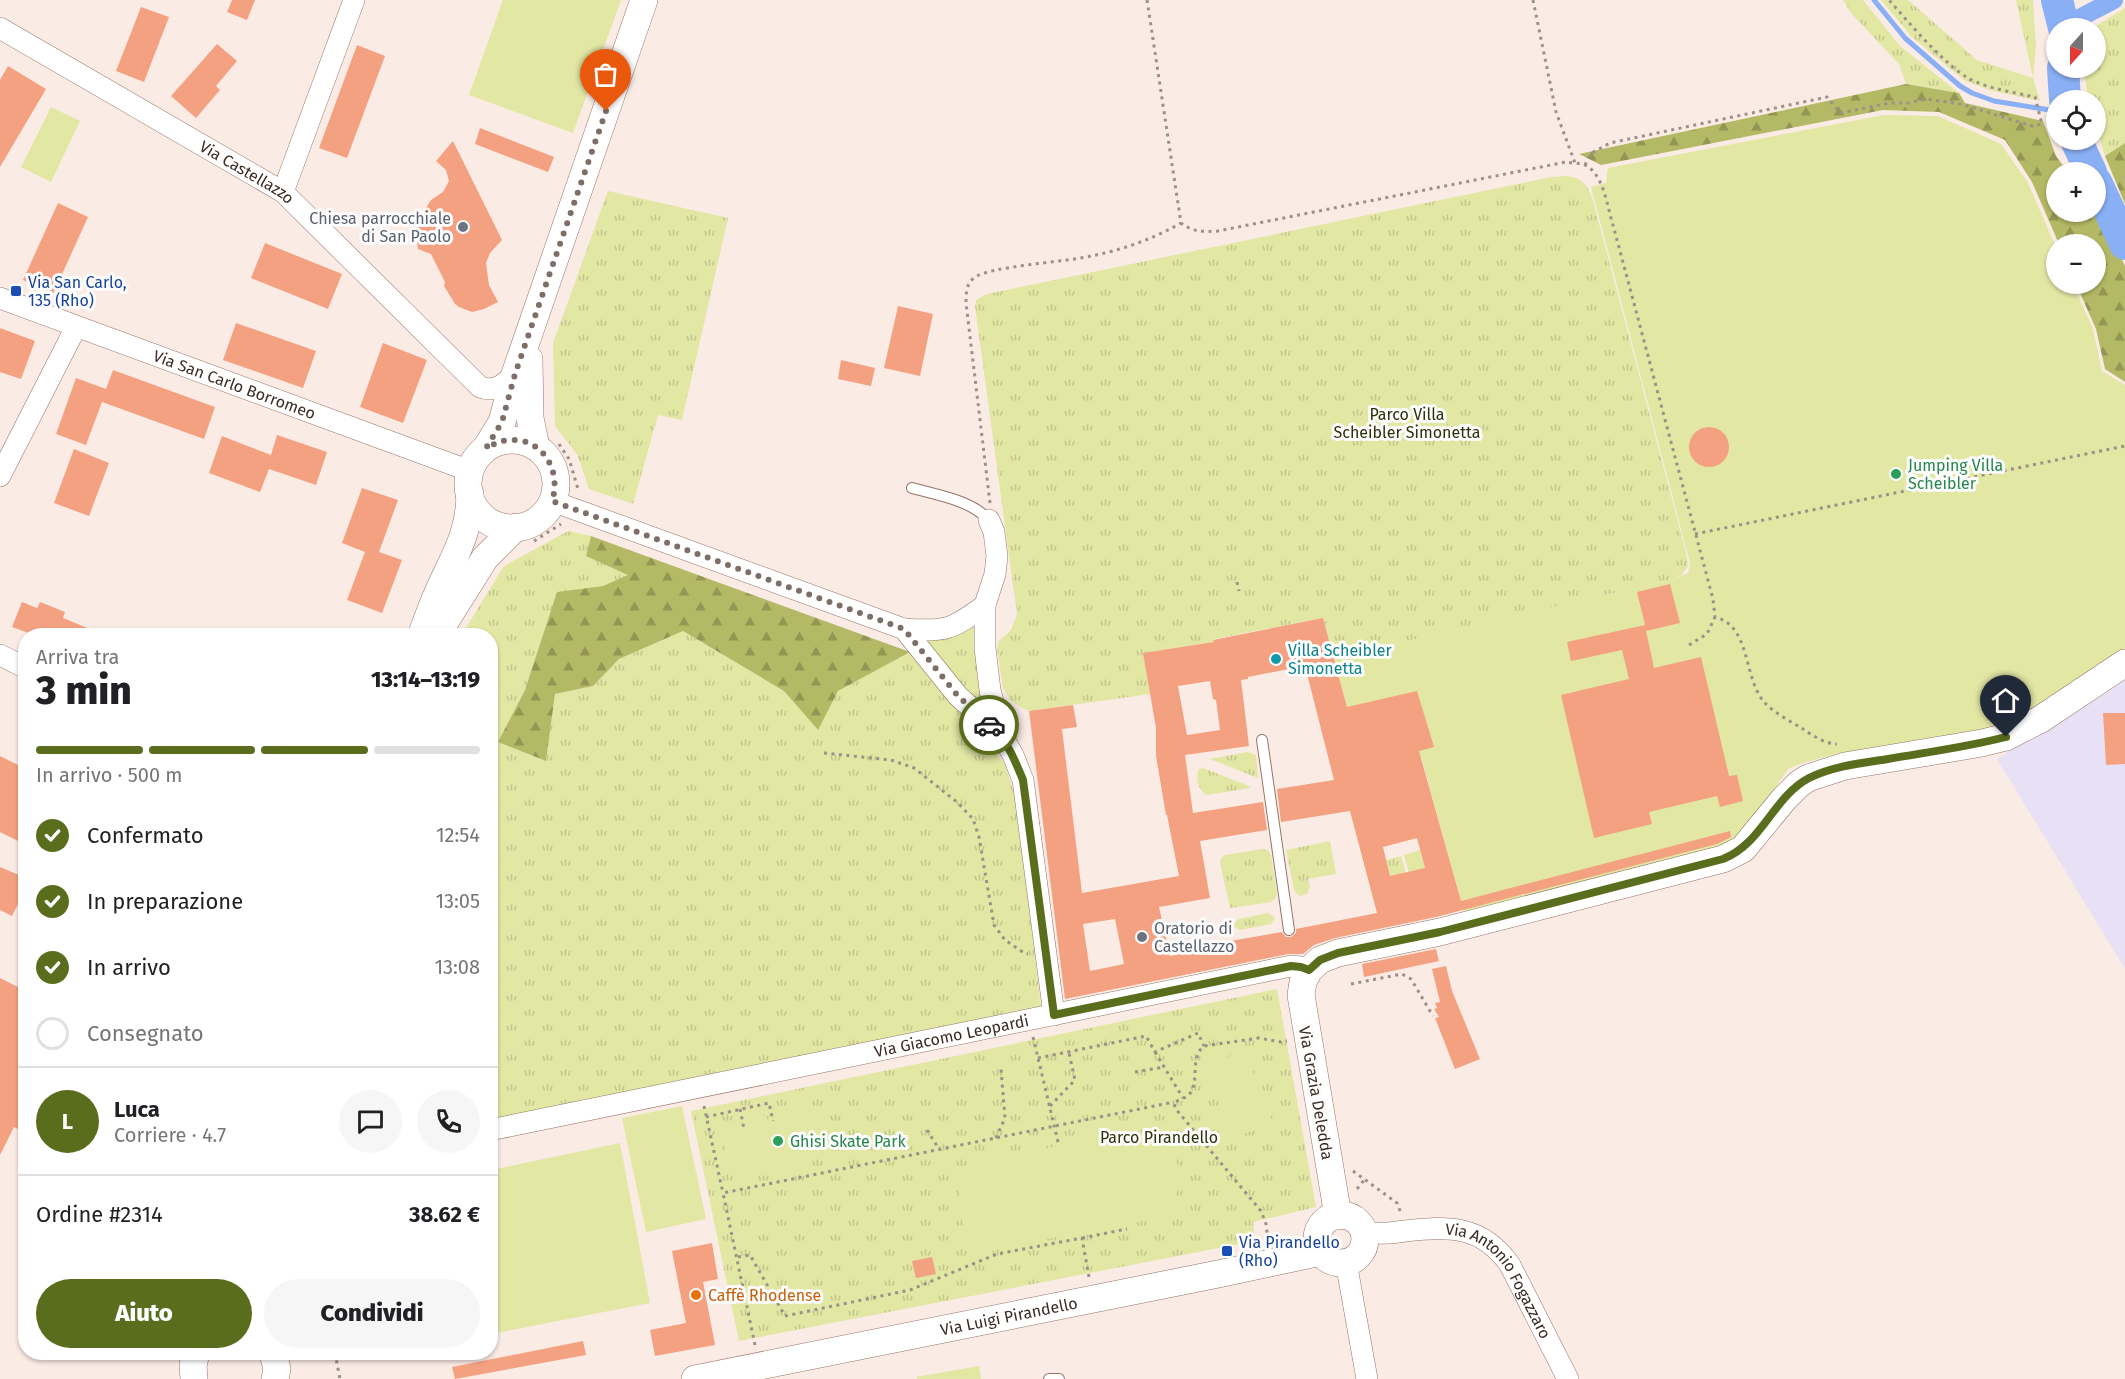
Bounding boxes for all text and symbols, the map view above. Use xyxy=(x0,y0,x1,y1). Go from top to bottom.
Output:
north arrow xyxy=(2046,18,2106,78)
map controls xyxy=(2046,18,2106,294)
pin xyxy=(580,49,631,111)
icon: bag xyxy=(589,58,622,91)
button: locate xyxy=(2046,90,2106,150)
street label: Via Castellazzo xyxy=(196,136,298,207)
button: + xyxy=(2046,162,2106,222)
place label: Chiesa parrocchiale di San Paolo xyxy=(309,209,451,246)
marker: Chiesa parrocchiale di San Paolo xyxy=(456,220,470,234)
button: − xyxy=(2046,234,2106,294)
place label: Via San Carlo, 135 (Rho) xyxy=(28,273,127,310)
marker: Via San Carlo, 135 (Rho) xyxy=(9,284,23,298)
street label: Via San Carlo Borromeo xyxy=(151,346,318,423)
park label: Parco Villa Scheibler Simonetta xyxy=(1334,405,1480,442)
place label: Jumping Villa Scheibler xyxy=(1908,456,2003,493)
marker: Jumping Villa Scheibler xyxy=(1889,467,1903,481)
place label: Villa Scheibler Simonetta xyxy=(1288,641,1392,678)
text: Arriva tra xyxy=(36,645,119,669)
marker: Villa Scheibler Simonetta xyxy=(1269,652,1283,666)
text: 13:14–13:19 xyxy=(371,666,480,693)
text: 3 min xyxy=(36,668,132,714)
pin xyxy=(1980,675,2031,737)
icon: home xyxy=(1989,684,2022,717)
courier xyxy=(959,695,1019,755)
icon: car xyxy=(973,709,1006,742)
text: In arrivo · 500 m xyxy=(36,763,183,787)
icon: check xyxy=(36,819,69,852)
text: Confermato xyxy=(87,822,204,849)
text: 12:54 xyxy=(436,823,480,847)
icon: check xyxy=(36,885,69,918)
text: In preparazione xyxy=(87,888,243,915)
text: 13:05 xyxy=(435,889,480,913)
place label: Oratorio di Castellazzo xyxy=(1154,919,1234,956)
marker: Oratorio di Castellazzo xyxy=(1135,930,1149,944)
icon: check xyxy=(36,951,69,984)
text: In arrivo xyxy=(87,954,171,981)
text: 13:08 xyxy=(434,955,480,979)
street label: Via Giacomo Leopardi xyxy=(872,1010,1030,1061)
text: Consegnato xyxy=(87,1020,204,1047)
street label: Via Grazia Deledda xyxy=(1295,1025,1337,1161)
button: chat xyxy=(339,1090,402,1153)
button: phone xyxy=(417,1090,480,1153)
text: Luca xyxy=(114,1096,160,1123)
text: L xyxy=(62,1108,73,1135)
text: Corriere · 4.7 xyxy=(114,1123,226,1147)
park label: Parco Pirandello xyxy=(1100,1128,1218,1147)
place label: Ghisi Skate Park xyxy=(790,1132,906,1151)
marker: Ghisi Skate Park xyxy=(771,1134,785,1148)
text: Ordine #2314 xyxy=(36,1201,163,1228)
text: 38.62 € xyxy=(409,1201,480,1228)
street label: Via Antonio Fogazzaro xyxy=(1445,1219,1555,1342)
place label: Via Pirandello (Rho) xyxy=(1239,1233,1340,1270)
marker: Via Pirandello (Rho) xyxy=(1220,1244,1234,1258)
button: Aiuto xyxy=(36,1279,252,1348)
button: Condividi xyxy=(264,1279,480,1348)
place label: Caffè Rhodense xyxy=(708,1286,821,1305)
marker: Caffè Rhodense xyxy=(689,1288,703,1302)
street label: Via Luigi Pirandello xyxy=(938,1293,1079,1339)

